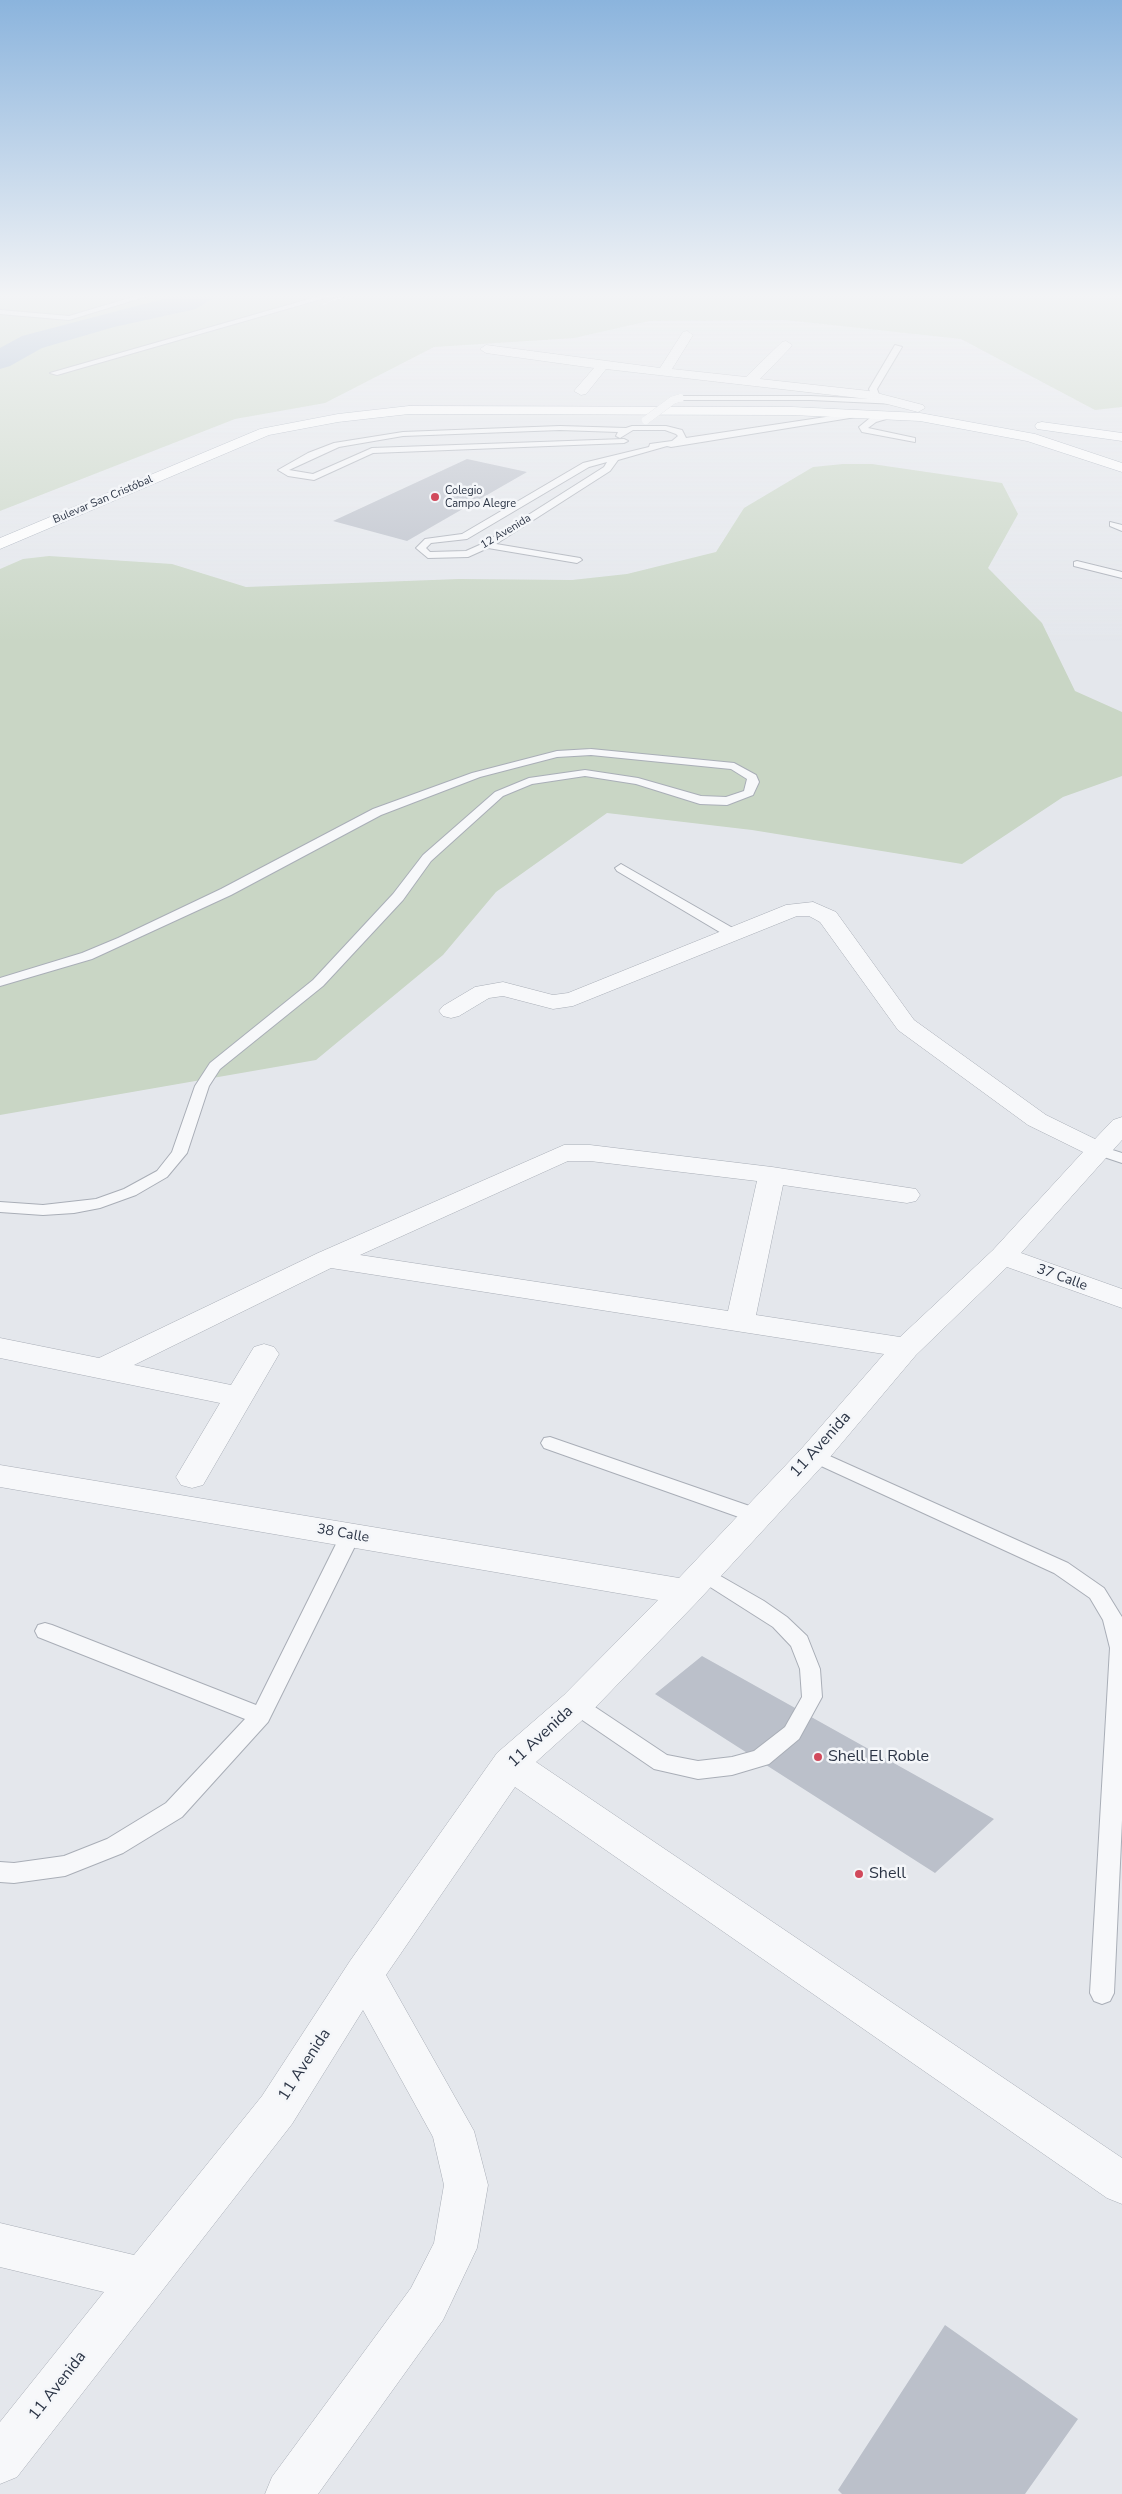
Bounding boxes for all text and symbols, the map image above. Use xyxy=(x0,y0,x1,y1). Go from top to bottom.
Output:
street label: Bulevar San Cristóbal xyxy=(51,473,155,527)
place label: Colegio Campo Alegre xyxy=(445,484,516,510)
marker: Colegio Campo Alegre xyxy=(429,491,441,503)
street label: 12 Avenida xyxy=(478,512,534,552)
street label: 37 Calle xyxy=(1034,1261,1090,1295)
street label: 11 Avenida xyxy=(786,1408,856,1482)
street label: 38 Calle xyxy=(316,1521,370,1547)
street label: 11 Avenida xyxy=(505,1702,577,1772)
place label: Shell El Roble xyxy=(828,1747,929,1767)
marker: Shell El Roble xyxy=(812,1751,824,1763)
place label: Shell xyxy=(869,1864,906,1884)
marker: Shell xyxy=(853,1868,865,1880)
street label: 11 Avenida xyxy=(275,2025,335,2105)
street label: 11 Avenida xyxy=(25,2348,91,2424)

